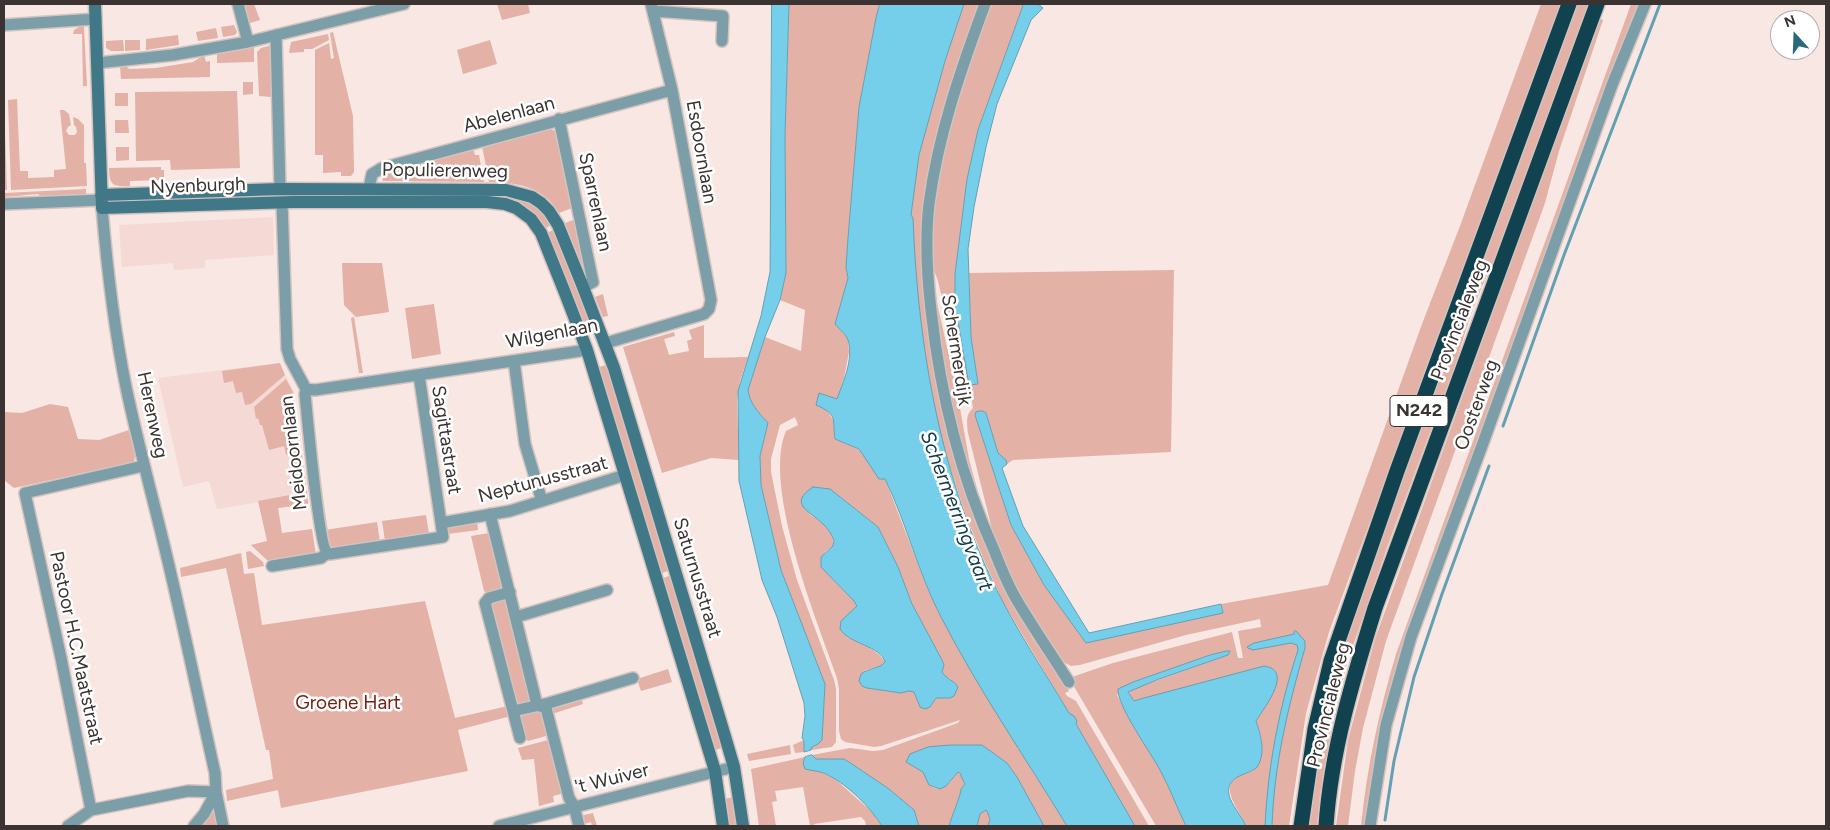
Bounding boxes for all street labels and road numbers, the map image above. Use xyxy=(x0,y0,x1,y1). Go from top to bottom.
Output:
street label: Abelenlaan xyxy=(461,92,557,138)
street label: Esdoornlaan xyxy=(681,99,721,205)
street label: Sparrenlaan xyxy=(573,150,617,254)
street label: Populierenweg xyxy=(382,159,508,183)
street label: Nyenburgh xyxy=(150,173,246,199)
street label: Provincialeweg xyxy=(1426,256,1494,384)
street label: Schermerdijk xyxy=(936,293,976,407)
street label: Wilgenlaan xyxy=(504,314,600,354)
street label: Oosterweg xyxy=(1450,357,1504,453)
street label: Herenweg xyxy=(132,370,172,460)
street label: Sagittastraat xyxy=(426,384,466,496)
street label: Meidoornlaan xyxy=(276,394,312,512)
road number: N242 xyxy=(1390,396,1448,426)
street label: Neptunusstraat xyxy=(476,452,610,508)
street label: Saturnusstraat xyxy=(668,515,726,641)
street label: Pastoor H.C.Maatstraat xyxy=(44,549,108,747)
street label: Provincialeweg xyxy=(1302,640,1356,770)
street label: 't Wuiver xyxy=(573,759,651,799)

